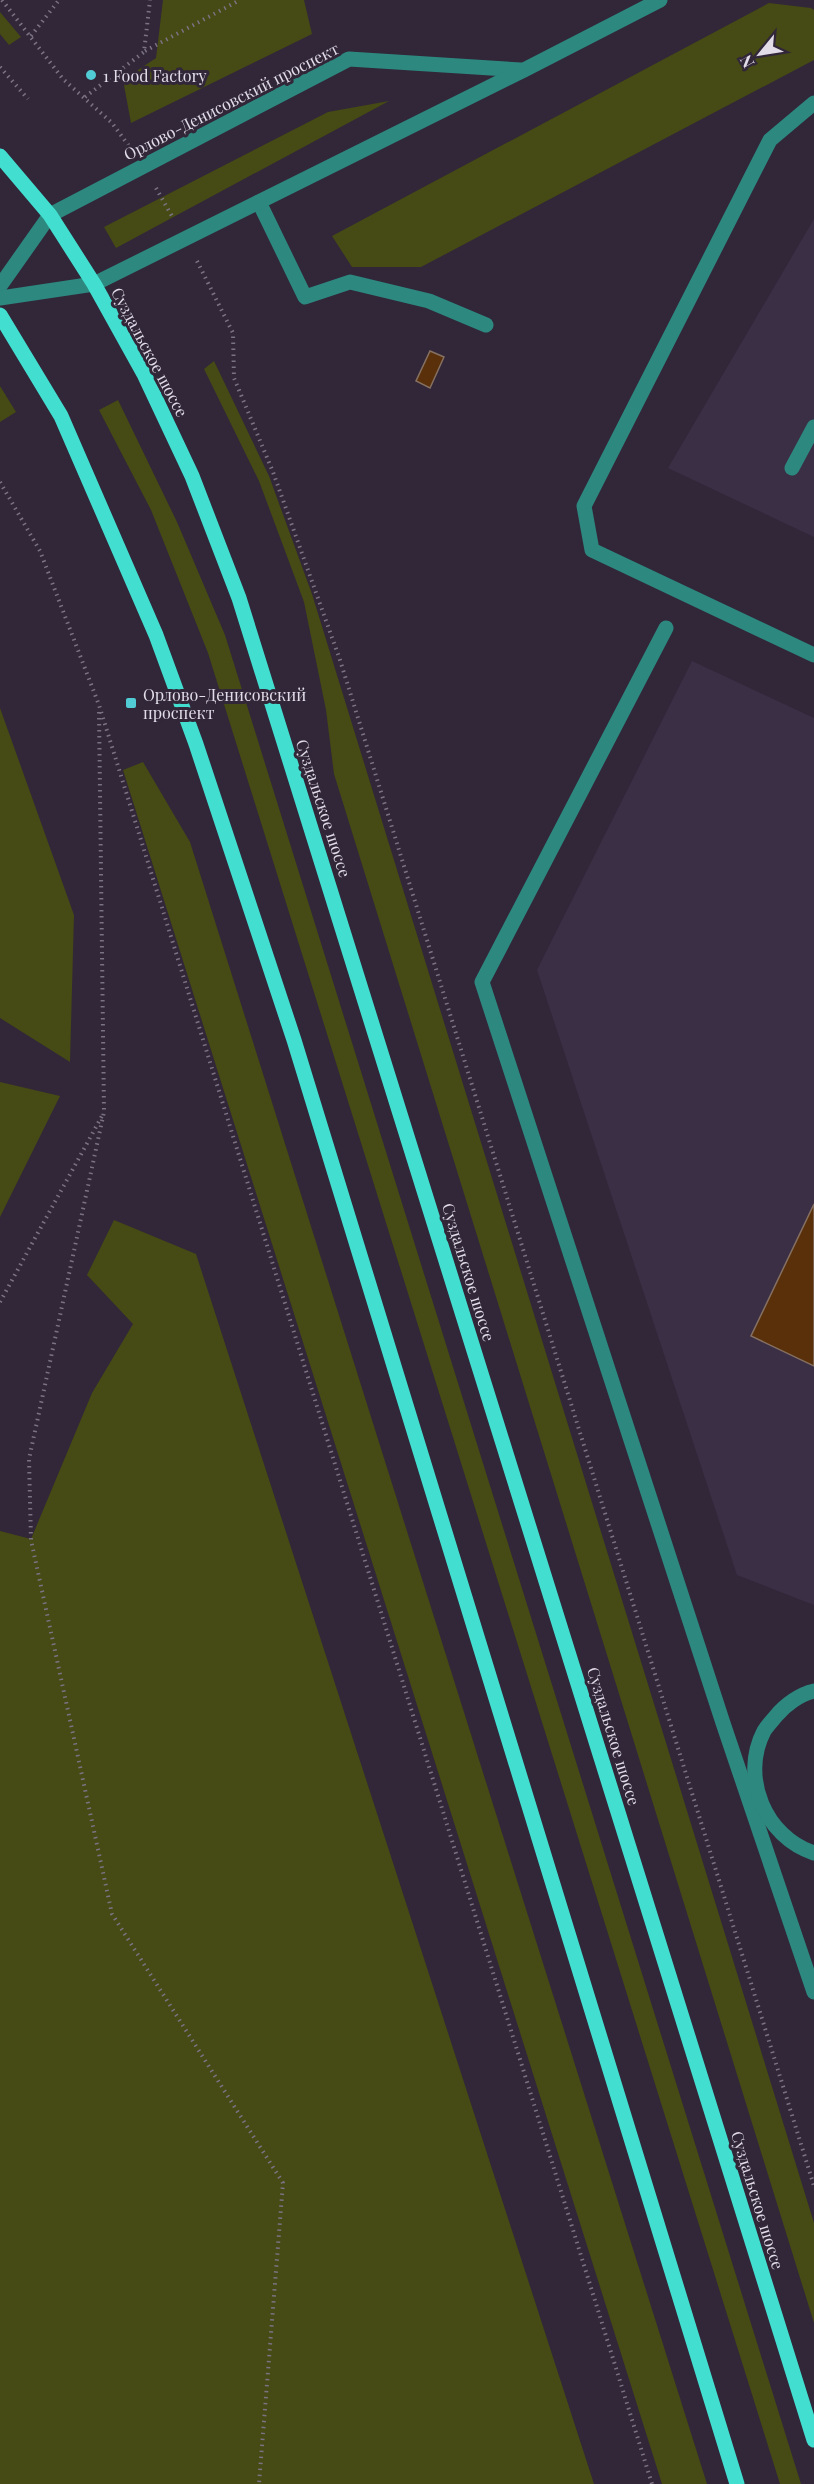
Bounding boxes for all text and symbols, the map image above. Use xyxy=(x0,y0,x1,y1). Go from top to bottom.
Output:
north arrow xyxy=(730,24,790,84)
street label: Орлово-Денисовский проспект xyxy=(120,37,342,165)
text: N xyxy=(734,51,759,72)
place label: 1 Food Factory xyxy=(103,65,207,86)
marker: 1 Food Factory xyxy=(84,68,98,82)
street label: Суздальское шоссе xyxy=(107,284,193,420)
place label: Орлово-Денисовский проспект xyxy=(143,684,306,723)
marker: Орлово-Денисовский проспект xyxy=(124,696,138,710)
street label: Суздальское шоссе xyxy=(292,736,356,880)
street label: Суздальское шоссе xyxy=(438,1200,500,1344)
street label: Суздальское шоссе xyxy=(583,1664,645,1808)
street label: Суздальское шоссе xyxy=(727,2128,789,2272)

